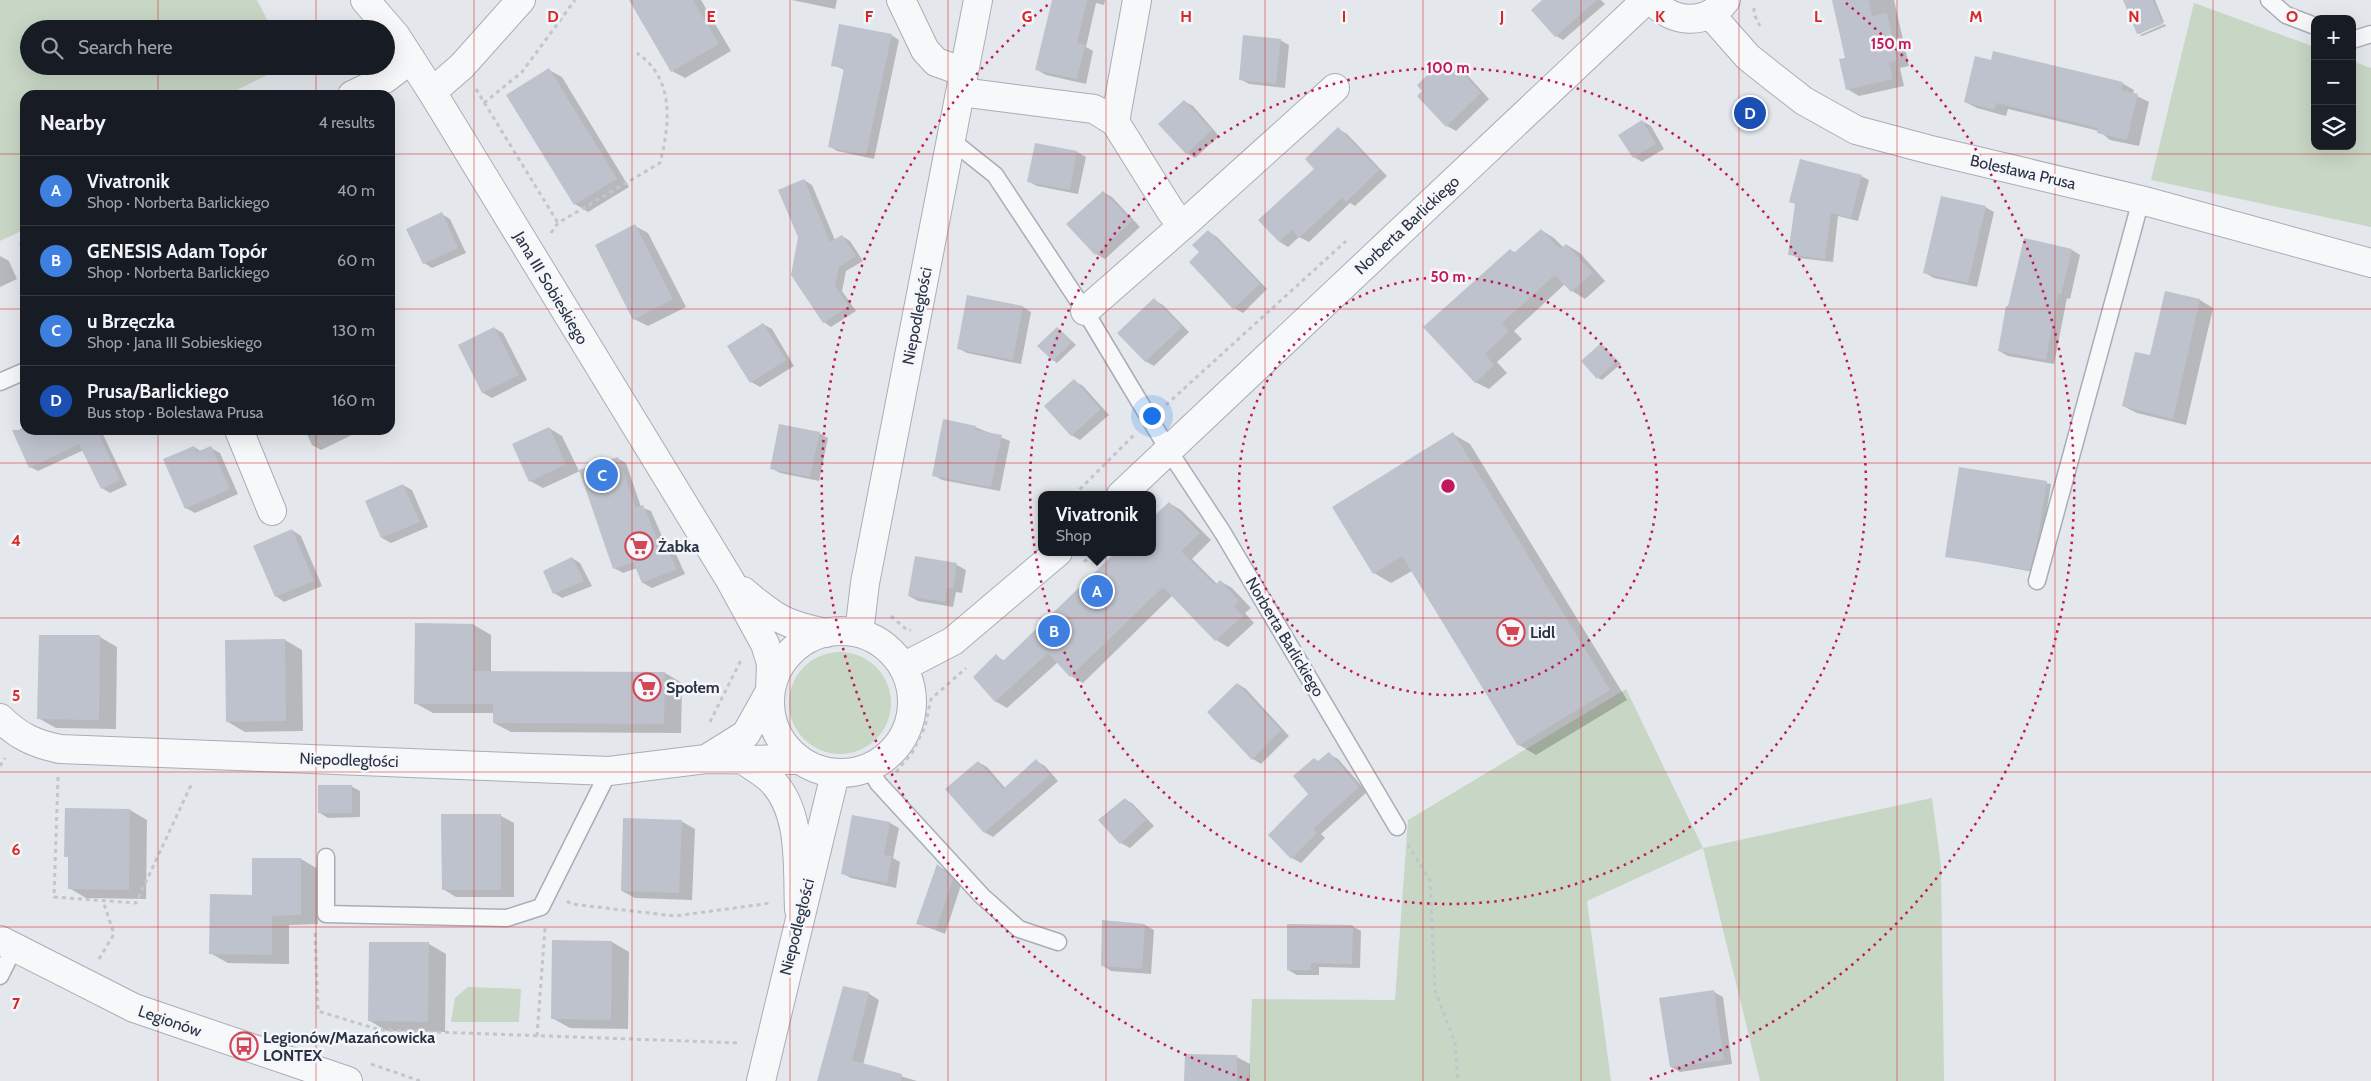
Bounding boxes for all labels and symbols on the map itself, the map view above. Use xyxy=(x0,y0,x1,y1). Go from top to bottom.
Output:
text: D xyxy=(547,7,559,26)
text: E xyxy=(706,7,716,26)
text: F xyxy=(865,7,874,26)
text: G xyxy=(1022,7,1032,26)
text: H xyxy=(1180,7,1192,26)
text: I xyxy=(1342,7,1346,26)
text: J xyxy=(1499,7,1504,26)
text: K xyxy=(1655,7,1665,26)
text: L xyxy=(1814,7,1822,26)
text: M xyxy=(1969,7,1983,26)
text: N xyxy=(2128,7,2140,26)
text: O xyxy=(2286,7,2298,26)
text: 150 m xyxy=(1871,35,1911,53)
text: 100 m xyxy=(1426,59,1470,77)
pin: D xyxy=(1734,94,1766,132)
street label: Bolesława Prusa xyxy=(1968,151,2078,193)
street label: Norberta Barlickiego xyxy=(1351,172,1463,278)
street label: Jana III Sobieskiego xyxy=(509,227,592,348)
street label: Niepodległości xyxy=(898,266,936,366)
text: 50 m xyxy=(1430,268,1466,286)
your location xyxy=(1139,403,1165,429)
pin: C xyxy=(586,456,618,494)
centre of rings xyxy=(1439,477,1457,495)
text: 4 xyxy=(11,531,21,550)
supermarket icon: Żabka xyxy=(624,531,654,561)
place label: Żabka xyxy=(658,537,700,556)
pin: A xyxy=(1081,572,1113,610)
street label: Norberta Barlickiego xyxy=(1242,574,1328,700)
pin: B xyxy=(1038,612,1070,650)
supermarket icon: Lidl xyxy=(1496,617,1526,647)
place label: Lidl xyxy=(1530,623,1555,642)
supermarket icon: Społem xyxy=(632,672,662,702)
place label: Społem xyxy=(666,678,720,697)
text: 5 xyxy=(12,686,20,705)
street label: Niepodległości xyxy=(299,749,399,771)
text: 6 xyxy=(12,840,21,859)
street label: Niepodległości xyxy=(776,877,818,977)
text: 7 xyxy=(12,994,21,1013)
street label: Legionów xyxy=(136,1001,205,1041)
place label: Legionów/Mazańcowicka LONTEX xyxy=(263,1028,435,1065)
bus stop icon: Legionów/Mazańcowicka LONTEX xyxy=(229,1031,259,1061)

